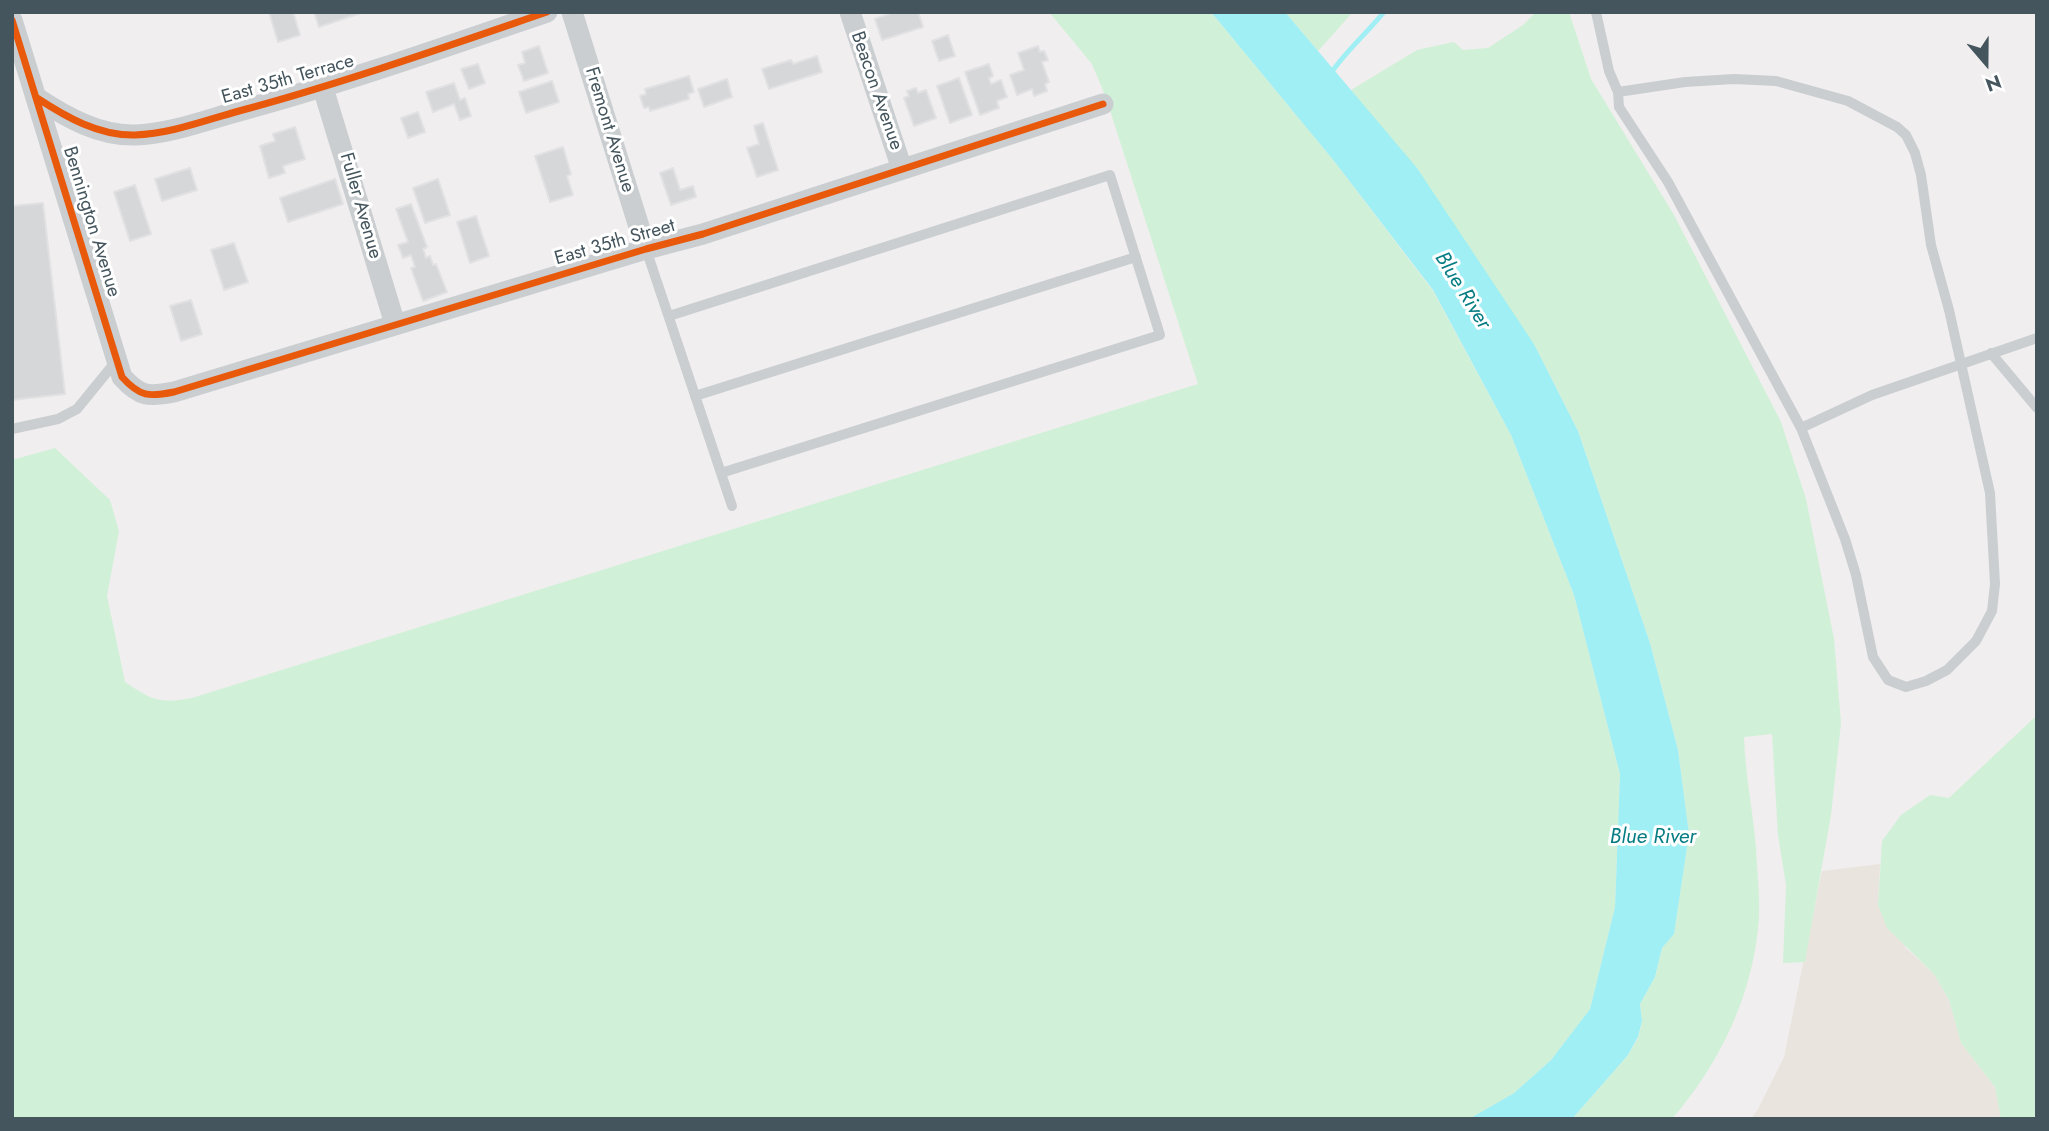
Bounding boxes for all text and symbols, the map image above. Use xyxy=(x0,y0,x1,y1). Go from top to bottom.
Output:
north arrow xyxy=(1951,28,2021,98)
street label: Beacon Avenue xyxy=(845,29,907,153)
street label: East 35th Terrace xyxy=(219,50,357,110)
street label: Fremont Avenue xyxy=(579,65,639,195)
text: N xyxy=(1982,68,2005,98)
street label: Bennington Avenue xyxy=(57,144,125,300)
street label: Fuller Avenue xyxy=(334,150,386,262)
street label: East 35th Street xyxy=(552,215,678,271)
water label: Blue River xyxy=(1428,248,1496,334)
water label: Blue River xyxy=(1610,825,1696,851)

